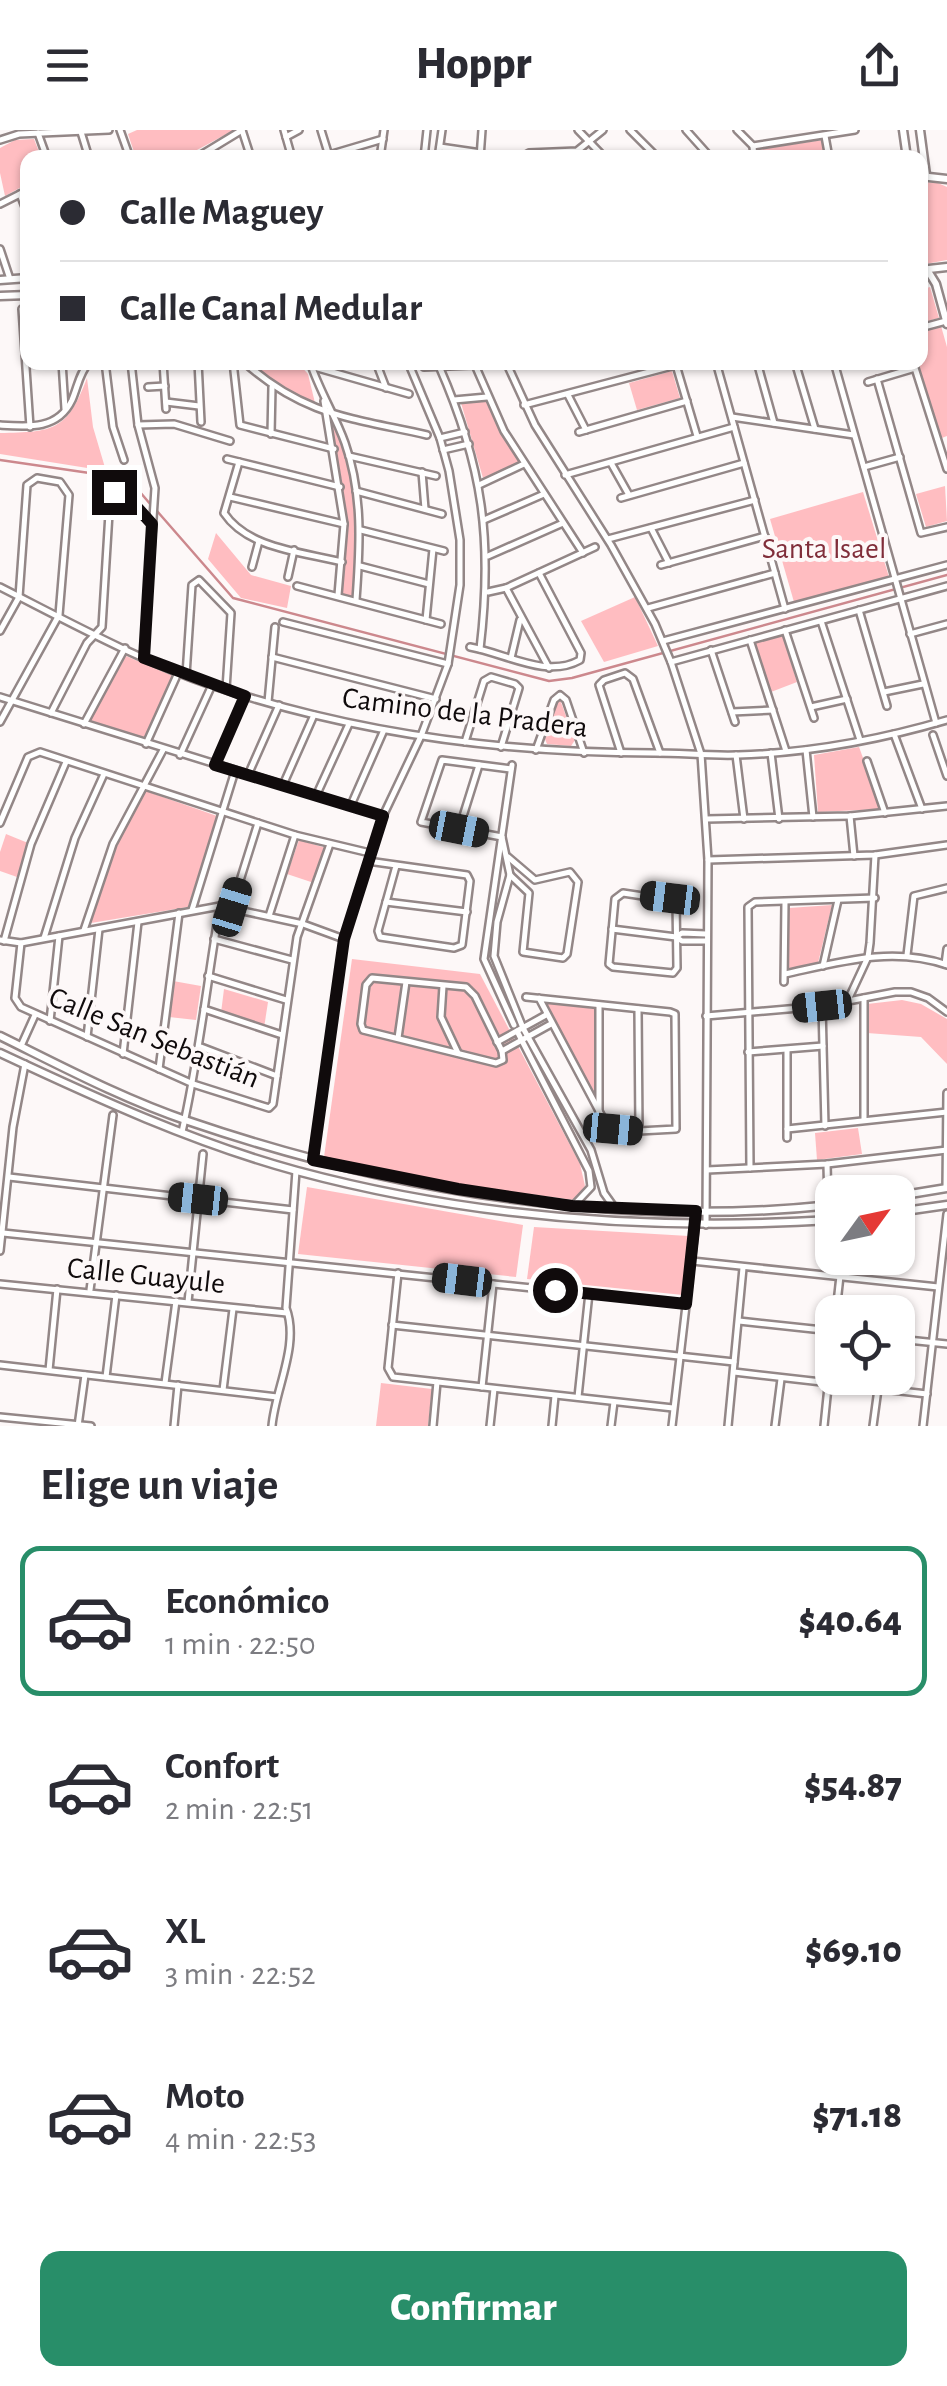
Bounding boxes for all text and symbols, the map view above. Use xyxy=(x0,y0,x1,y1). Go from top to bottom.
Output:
icon: menu xyxy=(40,38,95,93)
icon: share xyxy=(852,38,907,93)
text: Hoppr xyxy=(415,42,532,87)
text: Calle Maguey xyxy=(120,194,324,232)
text: Calle Canal Medular xyxy=(120,290,422,328)
route end xyxy=(92,470,137,515)
park label: Santa Isael xyxy=(762,534,886,564)
street label: Camino de la Pradera xyxy=(341,683,589,743)
car xyxy=(427,809,491,849)
car xyxy=(209,874,255,940)
car xyxy=(638,879,702,917)
street label: Calle San Sebastián xyxy=(44,982,264,1094)
car xyxy=(791,988,853,1024)
car xyxy=(582,1111,644,1147)
north arrow xyxy=(815,1175,915,1275)
map controls xyxy=(815,1175,915,1395)
car xyxy=(167,1181,229,1217)
street label: Calle Guayule xyxy=(66,1253,226,1299)
car xyxy=(430,1261,494,1299)
route start xyxy=(533,1268,578,1313)
button: locate xyxy=(815,1295,915,1395)
text: Elige un viaje xyxy=(40,1463,279,1508)
icon: car xyxy=(45,1576,135,1666)
text: Económico xyxy=(165,1583,329,1621)
text: $40.64 xyxy=(799,1602,902,1640)
text: 1 min · 22:50 xyxy=(165,1628,316,1660)
icon: car xyxy=(45,1741,135,1831)
text: Confort xyxy=(165,1748,279,1786)
text: $54.87 xyxy=(804,1767,902,1805)
text: 2 min · 22:51 xyxy=(165,1793,313,1825)
icon: car xyxy=(45,1906,135,1996)
text: XL xyxy=(165,1913,205,1951)
text: $69.10 xyxy=(805,1932,902,1970)
text: 3 min · 22:52 xyxy=(165,1958,316,1990)
icon: car xyxy=(45,2071,135,2161)
text: Moto xyxy=(165,2078,245,2116)
text: $71.18 xyxy=(812,2097,902,2135)
text: 4 min · 22:53 xyxy=(165,2123,316,2155)
button: Confirmar xyxy=(40,2251,907,2366)

